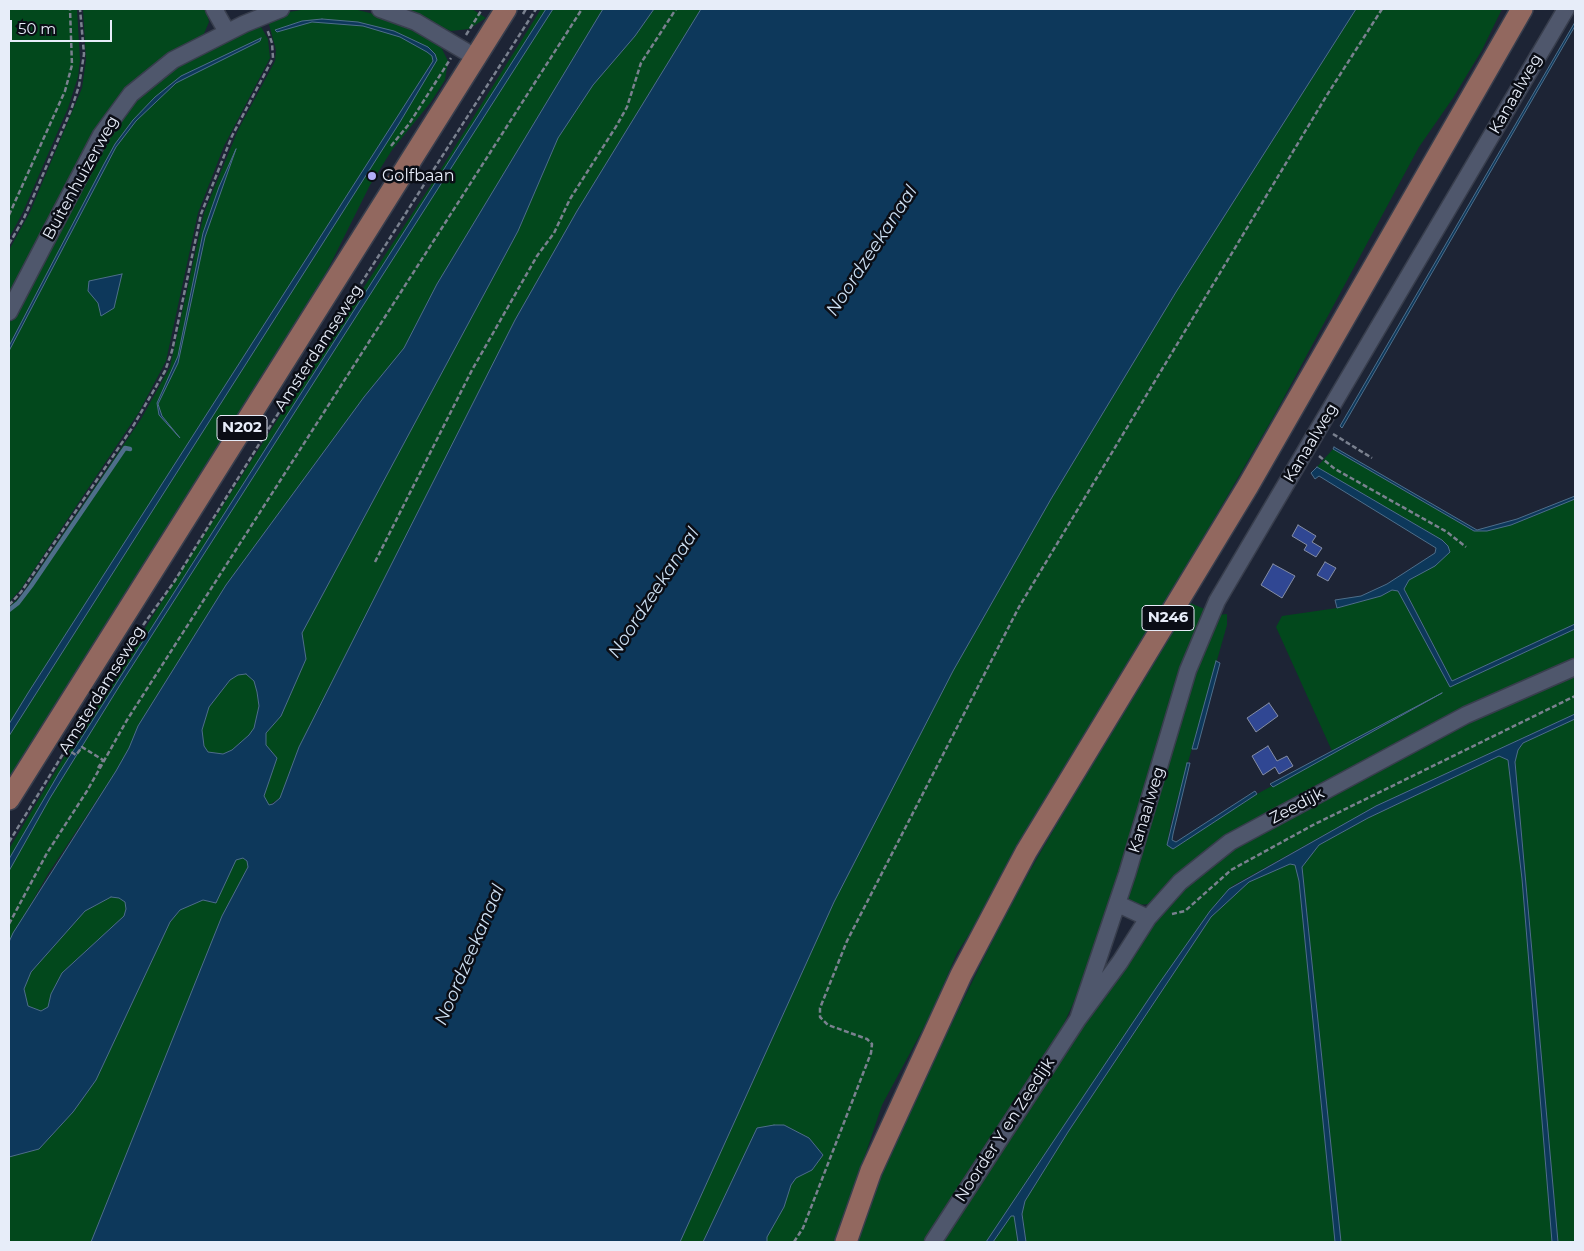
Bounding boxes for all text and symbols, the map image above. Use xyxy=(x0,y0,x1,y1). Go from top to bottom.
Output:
scale bar xyxy=(12,10,115,42)
text: 50 m xyxy=(18,19,56,38)
street label: Kanaalweg xyxy=(1485,51,1547,137)
street label: Buitenhuizerweg xyxy=(39,113,123,243)
place label: Golfbaan xyxy=(382,166,455,186)
marker: Golfbaan xyxy=(366,170,378,182)
water label: Noordzeekanaal xyxy=(822,182,922,320)
street label: Amsterdamseweg xyxy=(271,281,367,415)
street label: Kanaalweg xyxy=(1280,400,1342,486)
road number: N202 xyxy=(217,416,267,440)
water label: Noordzeekanaal xyxy=(604,524,704,662)
road number: N246 xyxy=(1142,606,1194,630)
street label: Amsterdamseweg xyxy=(55,622,149,758)
street label: Kanaalweg xyxy=(1125,765,1169,855)
street label: Zeedijk xyxy=(1267,784,1327,828)
water label: Noordzeekanaal xyxy=(431,881,509,1029)
street label: Noorder Y en Zeedijk xyxy=(951,1054,1059,1206)

